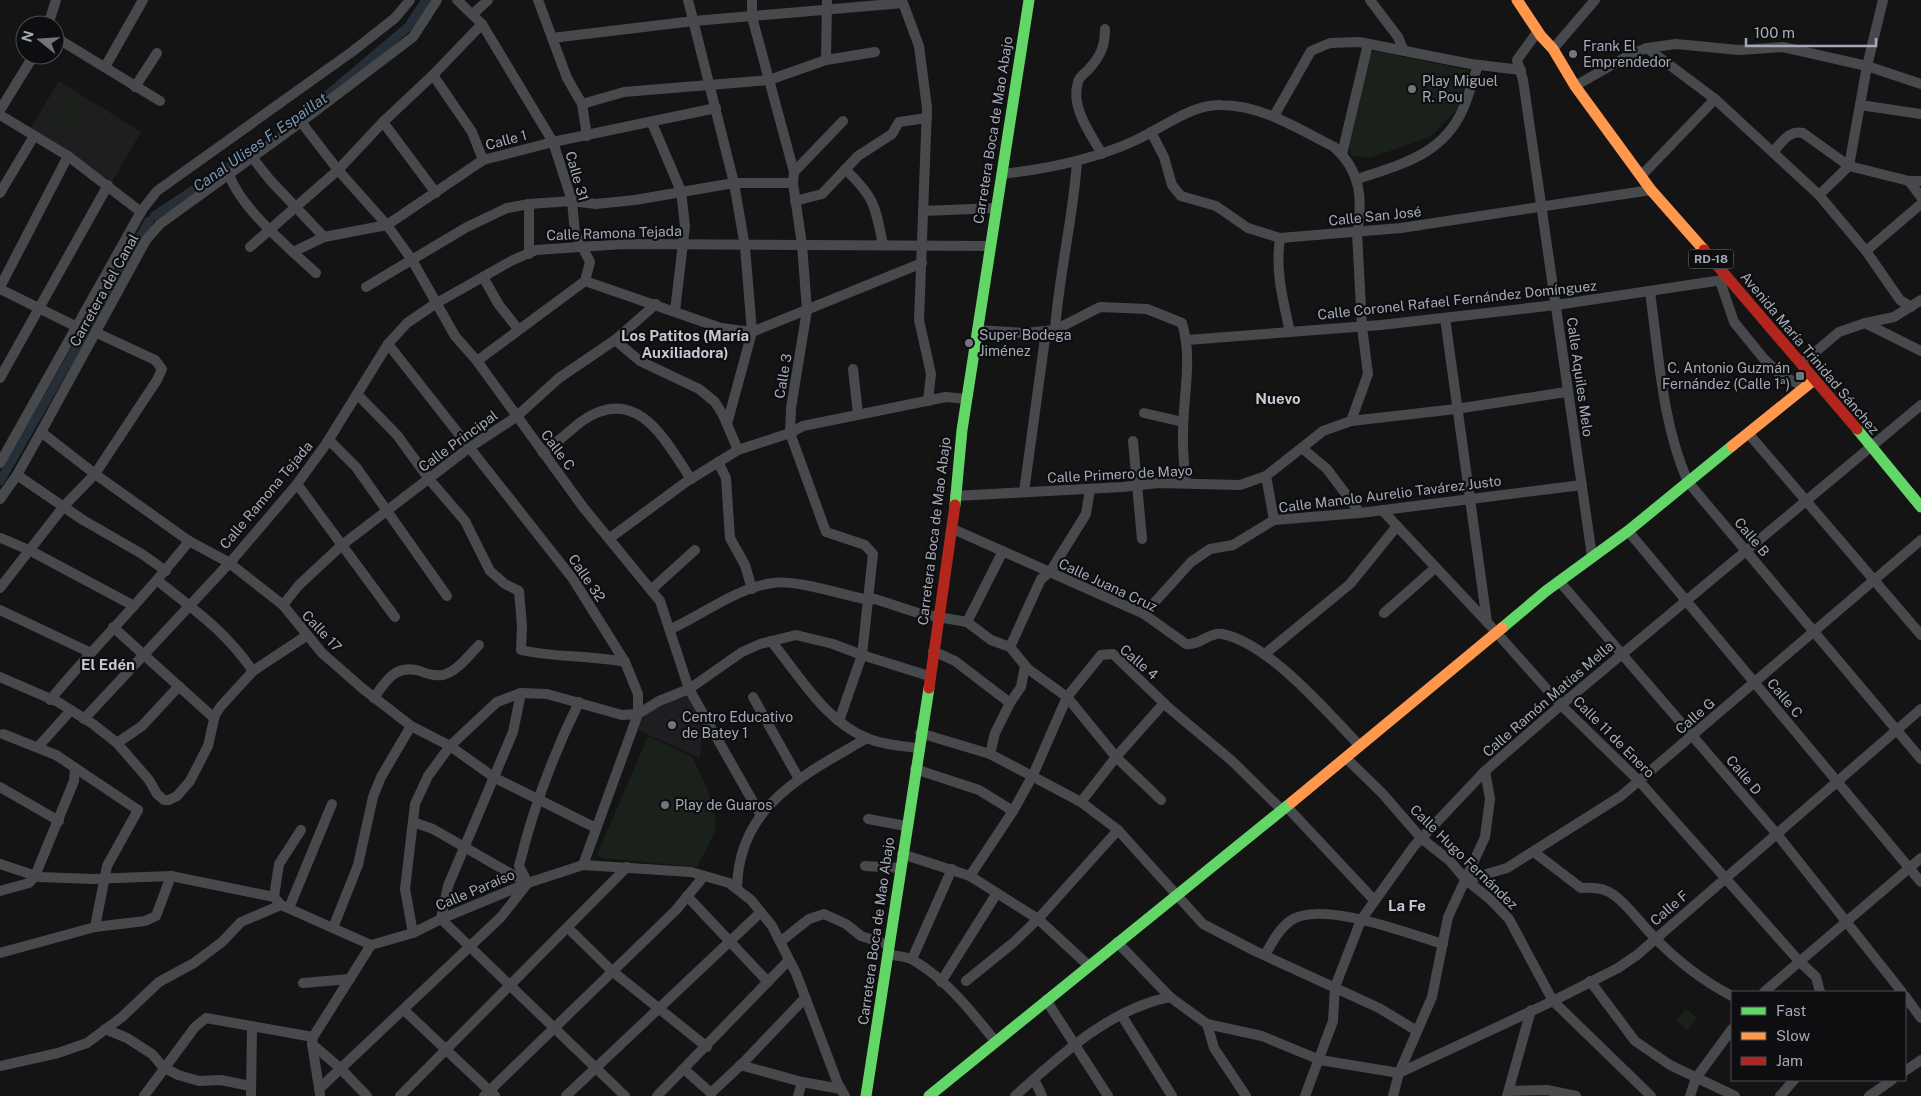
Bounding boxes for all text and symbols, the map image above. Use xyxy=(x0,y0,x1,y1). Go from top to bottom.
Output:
north arrow xyxy=(15,15,65,65)
scale bar xyxy=(1746,15,1876,47)
text: 100 m xyxy=(1754,24,1795,41)
text: N xyxy=(18,29,37,44)
street label: Carretera Boca de Mao Abajo xyxy=(970,35,1016,225)
place label: Frank El Emprendedor xyxy=(1583,38,1671,70)
marker: Frank El Emprendedor xyxy=(1567,48,1579,60)
place label: Play Miguel R. Pou xyxy=(1422,73,1498,105)
marker: Play Miguel R. Pou xyxy=(1406,83,1418,95)
water label: Canal Ulises F. Espaillat xyxy=(190,89,331,195)
street label: Calle 1 xyxy=(484,127,528,153)
street label: Calle 31 xyxy=(562,149,592,203)
street label: Calle San José xyxy=(1328,203,1422,229)
street label: Calle Ramona Tejada xyxy=(546,223,682,243)
street label: Carretera del Canal xyxy=(66,231,142,349)
road number: RD-18 xyxy=(1688,250,1734,268)
street label: Avenida María Trinidad Sánchez xyxy=(1737,269,1883,437)
street label: Calle Coronel Rafael Fernández Domínguez xyxy=(1317,277,1598,323)
street label: Calle Aquiles Melo xyxy=(1564,316,1596,438)
district label: Los Patitos (María Auxiliadora) xyxy=(621,327,749,361)
place label: Super Bodega Jiménez xyxy=(979,327,1072,359)
marker: Super Bodega Jiménez xyxy=(963,337,975,349)
street label: Calle 3 xyxy=(771,352,795,400)
place label: C. Antonio Guzmán Fernández (Calle 1ª) xyxy=(1662,360,1790,392)
marker: C. Antonio Guzmán Fernández (Calle 1ª) xyxy=(1794,370,1806,382)
district label: Nuevo xyxy=(1255,390,1301,407)
street label: Calle Principal xyxy=(415,407,501,475)
street label: Calle C xyxy=(538,427,578,473)
street label: Carretera Boca de Mao Abajo xyxy=(915,436,954,626)
street label: Calle Ramona Tejada xyxy=(216,438,316,552)
street label: Calle Primero de Mayo xyxy=(1047,462,1193,486)
street label: Calle Manolo Aurelio Tavárez Justo xyxy=(1278,472,1502,516)
street label: Calle B xyxy=(1731,514,1773,560)
street label: Calle 32 xyxy=(565,551,609,605)
street label: Calle Juana Cruz xyxy=(1056,555,1160,615)
street label: Calle 17 xyxy=(299,607,345,655)
street label: Calle Ramón Matías Mella xyxy=(1479,638,1617,760)
street label: Calle 4 xyxy=(1117,641,1161,683)
district label: El Edén xyxy=(81,656,135,673)
street label: Calle C xyxy=(1764,675,1806,721)
street label: Calle 11 de Enero xyxy=(1570,693,1658,781)
street label: Calle G xyxy=(1672,695,1718,737)
place label: Centro Educativo de Batey 1 xyxy=(682,709,793,741)
marker: Centro Educativo de Batey 1 xyxy=(666,719,678,731)
street label: Calle D xyxy=(1723,752,1765,798)
place label: Play de Guaros xyxy=(675,797,772,813)
marker: Play de Guaros xyxy=(659,799,671,811)
street label: Calle Hugo Fernández xyxy=(1407,802,1521,913)
street label: Carretera Boca de Mao Abajo xyxy=(855,836,897,1026)
street label: Calle Paraíso xyxy=(433,866,517,914)
street label: Calle F xyxy=(1647,887,1691,929)
district label: La Fe xyxy=(1388,897,1426,914)
legend xyxy=(1731,991,1906,1081)
text: Fast xyxy=(1776,1002,1806,1019)
text: Slow xyxy=(1776,1027,1811,1044)
text: Jam xyxy=(1776,1052,1803,1069)

